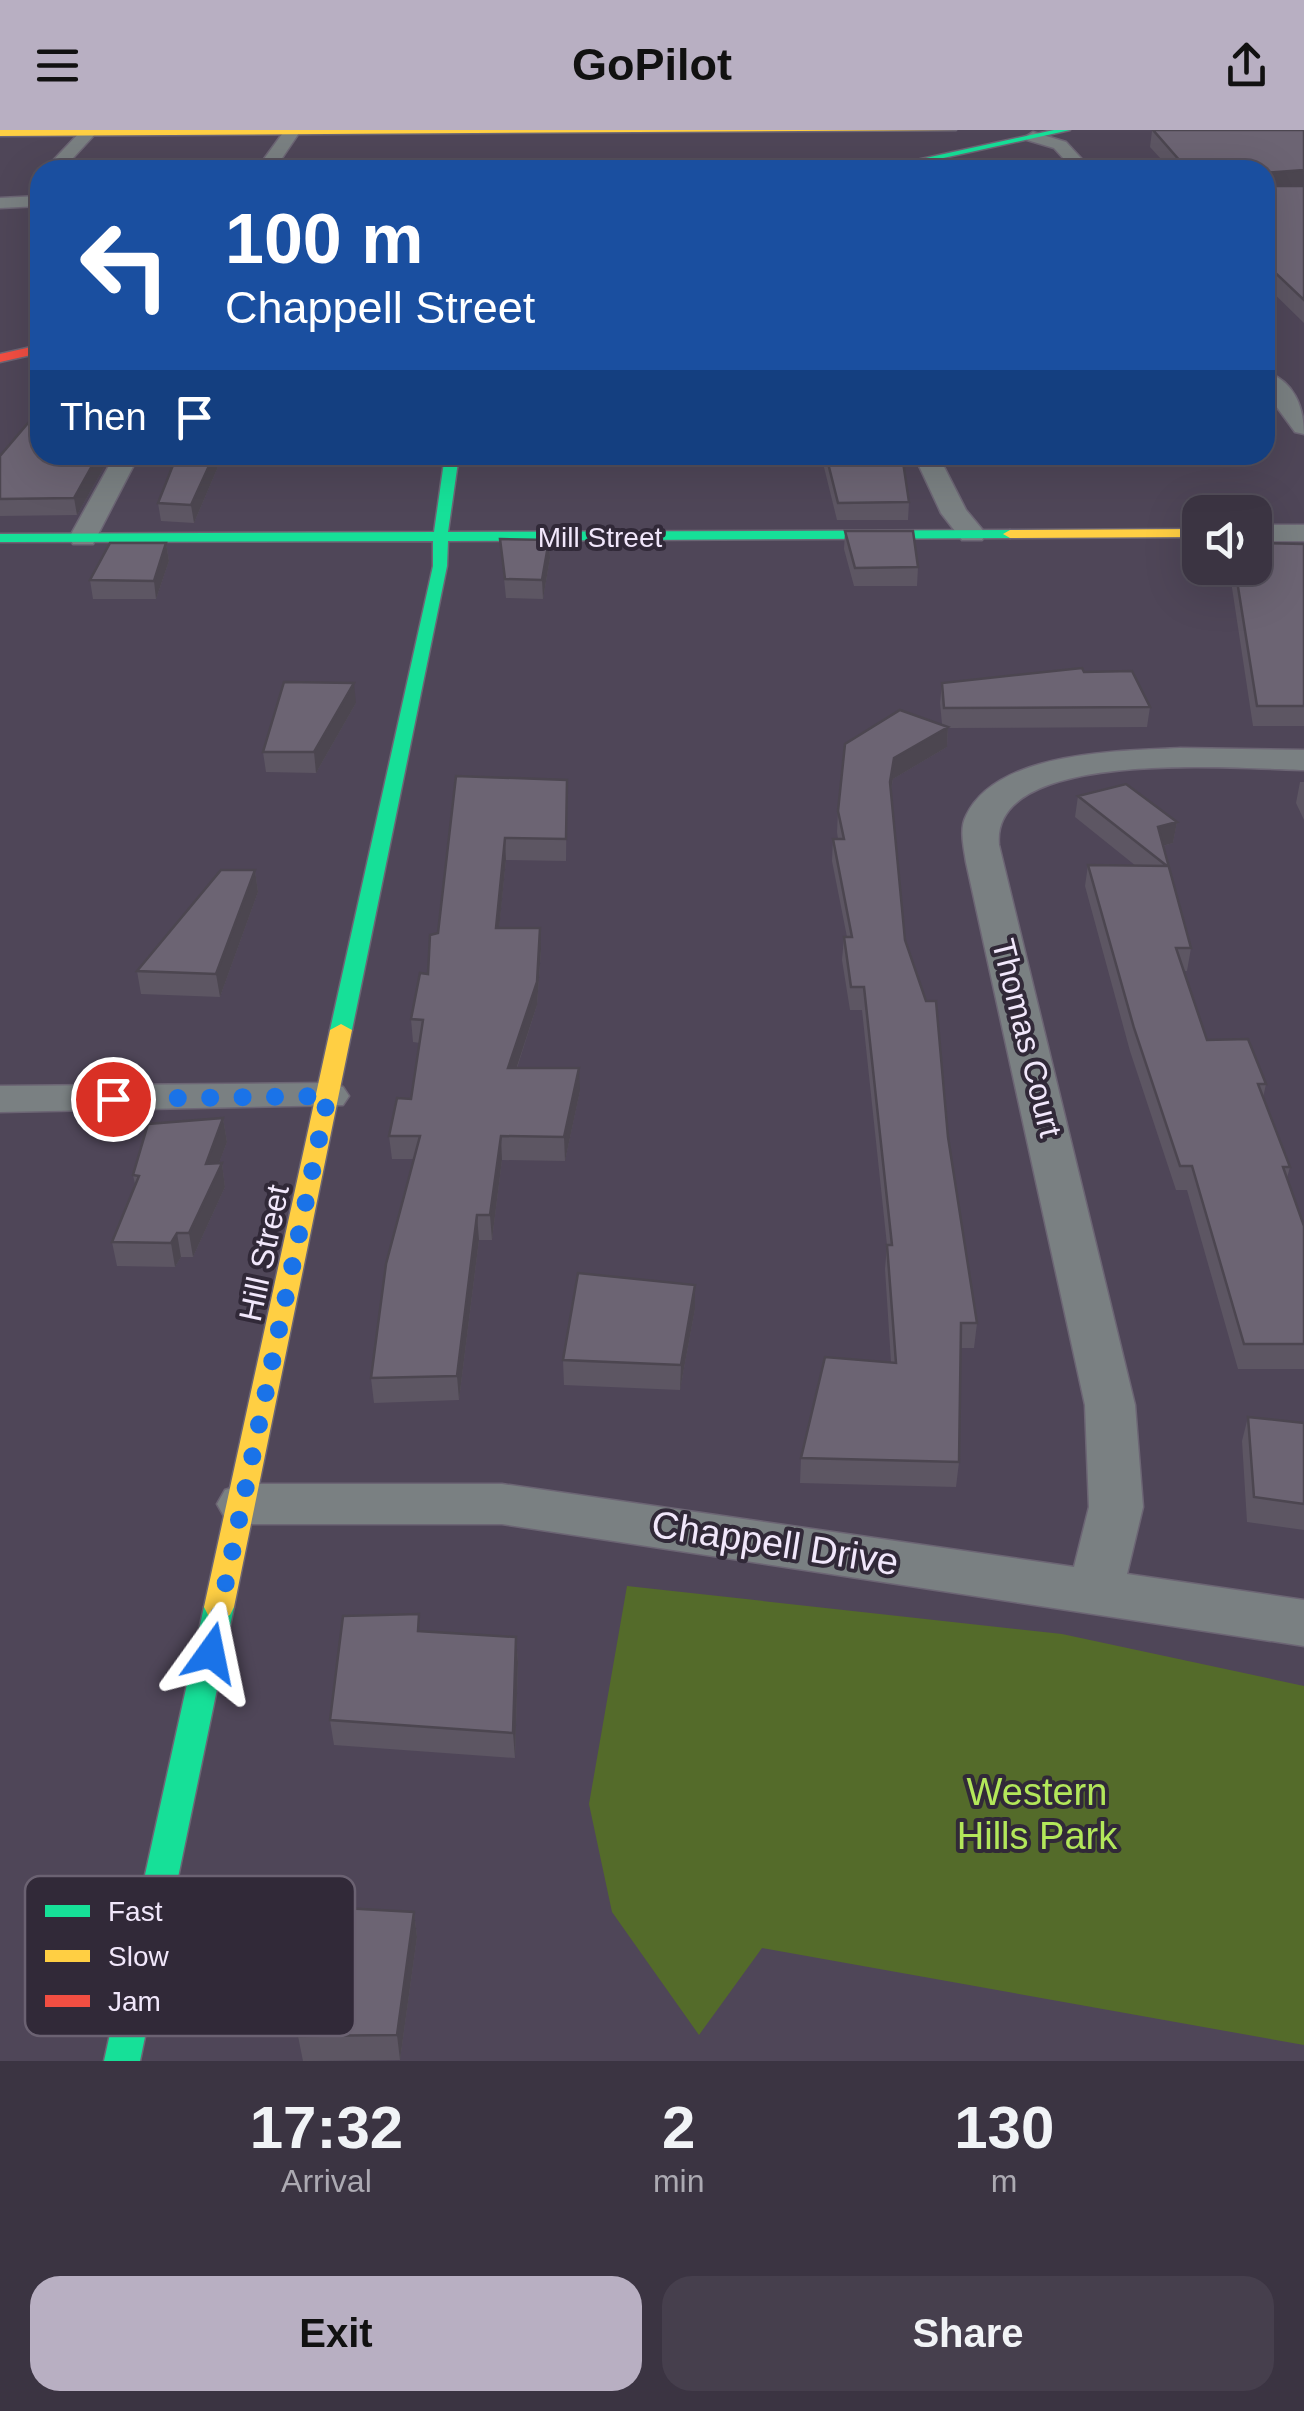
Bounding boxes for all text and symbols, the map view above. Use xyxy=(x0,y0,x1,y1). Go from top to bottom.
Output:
icon: menu xyxy=(30,38,85,93)
icon: share xyxy=(1219,38,1274,93)
text: GoPilot xyxy=(572,39,732,90)
icon: left xyxy=(60,200,190,330)
text: 100 m xyxy=(225,200,423,278)
text: Chappell Street xyxy=(225,282,535,333)
icon: arrive xyxy=(167,390,222,445)
text: Then xyxy=(60,396,147,438)
map controls xyxy=(1182,495,1272,585)
button: sound xyxy=(1182,495,1272,585)
street label: Mill Street xyxy=(538,522,662,553)
street label: Thomas Court xyxy=(985,935,1069,1141)
pin xyxy=(71,1057,156,1142)
icon: arrive xyxy=(86,1072,141,1127)
street label: Hill Street xyxy=(232,1181,296,1325)
street label: Chappell Drive xyxy=(649,1503,901,1583)
position arrow xyxy=(159,1601,263,1705)
park label: Western Hills Park xyxy=(957,1771,1118,1857)
legend xyxy=(25,1876,355,2036)
text: Fast xyxy=(108,1896,163,1927)
text: Slow xyxy=(108,1941,169,1972)
text: Jam xyxy=(108,1986,161,2017)
text: 17:32 xyxy=(250,2094,403,2161)
text: 2 xyxy=(662,2094,695,2161)
text: 130 xyxy=(954,2094,1054,2161)
text: Arrival xyxy=(281,2163,372,2199)
text: min xyxy=(653,2163,704,2199)
text: m xyxy=(991,2163,1018,2199)
button: Exit xyxy=(30,2276,642,2391)
button: Share xyxy=(662,2276,1274,2391)

